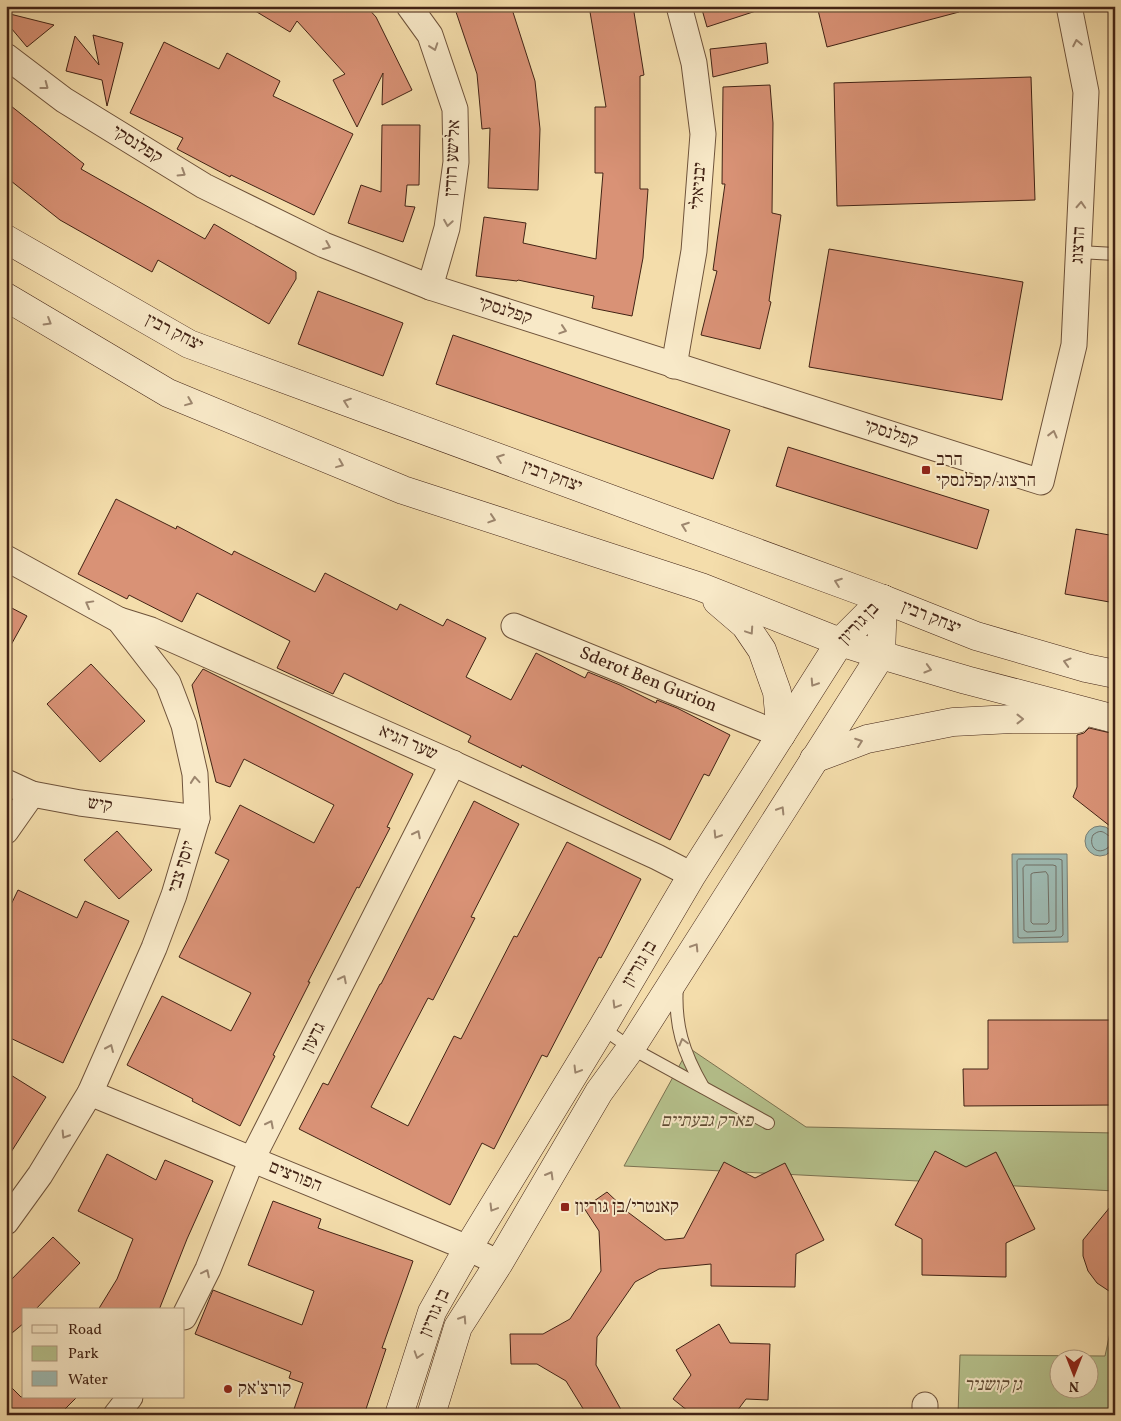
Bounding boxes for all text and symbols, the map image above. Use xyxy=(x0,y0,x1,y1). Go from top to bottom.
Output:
one-way arrow xyxy=(1072,39,1082,48)
one-way arrow xyxy=(428,43,438,51)
one-way arrow xyxy=(39,80,48,88)
street label: אלישע רודין xyxy=(439,119,467,197)
street label: קפלנסקי xyxy=(107,120,167,170)
street label: יבניאלי xyxy=(685,161,713,211)
one-way arrow xyxy=(177,166,186,176)
one-way arrow xyxy=(1075,200,1086,208)
one-way arrow xyxy=(443,219,453,228)
street label: הרצוג xyxy=(1066,225,1092,265)
one-way arrow xyxy=(322,239,331,250)
street label: קפלנסקי xyxy=(475,291,535,331)
street label: יצחק רבין xyxy=(141,308,207,358)
one-way arrow xyxy=(43,316,52,326)
one-way arrow xyxy=(558,324,566,334)
one-way arrow xyxy=(184,396,193,406)
one-way arrow xyxy=(343,398,352,408)
street label: קפלנסקי xyxy=(861,414,921,454)
one-way arrow xyxy=(1047,431,1057,439)
place label: הרב הרצוג/קפלנסקי xyxy=(936,448,1036,494)
one-way arrow xyxy=(496,454,504,464)
street label: יצחק רבין xyxy=(518,455,586,499)
one-way arrow xyxy=(335,458,344,468)
marker: הרב הרצוג/קפלנסקי xyxy=(920,464,932,476)
one-way arrow xyxy=(488,513,496,523)
one-way arrow xyxy=(681,522,690,532)
one-way arrow xyxy=(834,578,842,588)
street label: יצחק רבין xyxy=(897,595,965,641)
street label: בן גוריון xyxy=(833,597,885,651)
one-way arrow xyxy=(85,600,94,610)
one-way arrow xyxy=(744,626,753,635)
street label: Sderot Ben Gurion xyxy=(575,641,721,719)
one-way arrow xyxy=(1064,658,1072,668)
one-way arrow xyxy=(923,663,932,674)
one-way arrow xyxy=(811,678,820,687)
one-way arrow xyxy=(1016,714,1024,724)
street label: שער הגיא xyxy=(375,719,441,767)
one-way arrow xyxy=(855,738,863,748)
one-way arrow xyxy=(190,775,201,783)
street label: קיש xyxy=(86,791,114,819)
one-way arrow xyxy=(775,807,785,816)
one-way arrow xyxy=(714,830,724,839)
one-way arrow xyxy=(411,831,421,840)
street label: יוסף צבי xyxy=(162,838,202,896)
street label: בן גוריון xyxy=(616,936,664,992)
one-way arrow xyxy=(688,944,698,953)
one-way arrow xyxy=(337,975,347,984)
one-way arrow xyxy=(612,999,622,1008)
street label: גדעון xyxy=(296,1018,332,1058)
one-way arrow xyxy=(678,1039,688,1047)
one-way arrow xyxy=(103,1044,114,1053)
one-way arrow xyxy=(573,1064,583,1073)
park label: פארק גבעתיים xyxy=(661,1109,754,1134)
one-way arrow xyxy=(264,1120,274,1129)
one-way arrow xyxy=(61,1129,71,1138)
street label: הפורצים xyxy=(265,1155,325,1199)
one-way arrow xyxy=(543,1172,553,1181)
place label: קאנטרי/בן גוריון xyxy=(575,1195,679,1220)
marker: קאנטרי/בן גוריון xyxy=(559,1201,571,1213)
one-way arrow xyxy=(489,1203,499,1212)
one-way arrow xyxy=(199,1269,210,1278)
street label: בן גוריון xyxy=(413,1285,457,1341)
legend xyxy=(22,1308,185,1398)
one-way arrow xyxy=(457,1315,466,1325)
text: Road xyxy=(68,1320,102,1341)
text: Park xyxy=(68,1344,99,1365)
north arrow xyxy=(1048,1348,1098,1398)
one-way arrow xyxy=(414,1350,424,1359)
text: Water xyxy=(68,1370,108,1391)
park label: גן קושניר xyxy=(964,1373,1023,1398)
text: N xyxy=(1069,1376,1079,1395)
place label: קורצ'אק xyxy=(238,1377,291,1402)
marker: קורצ'אק xyxy=(222,1383,234,1395)

